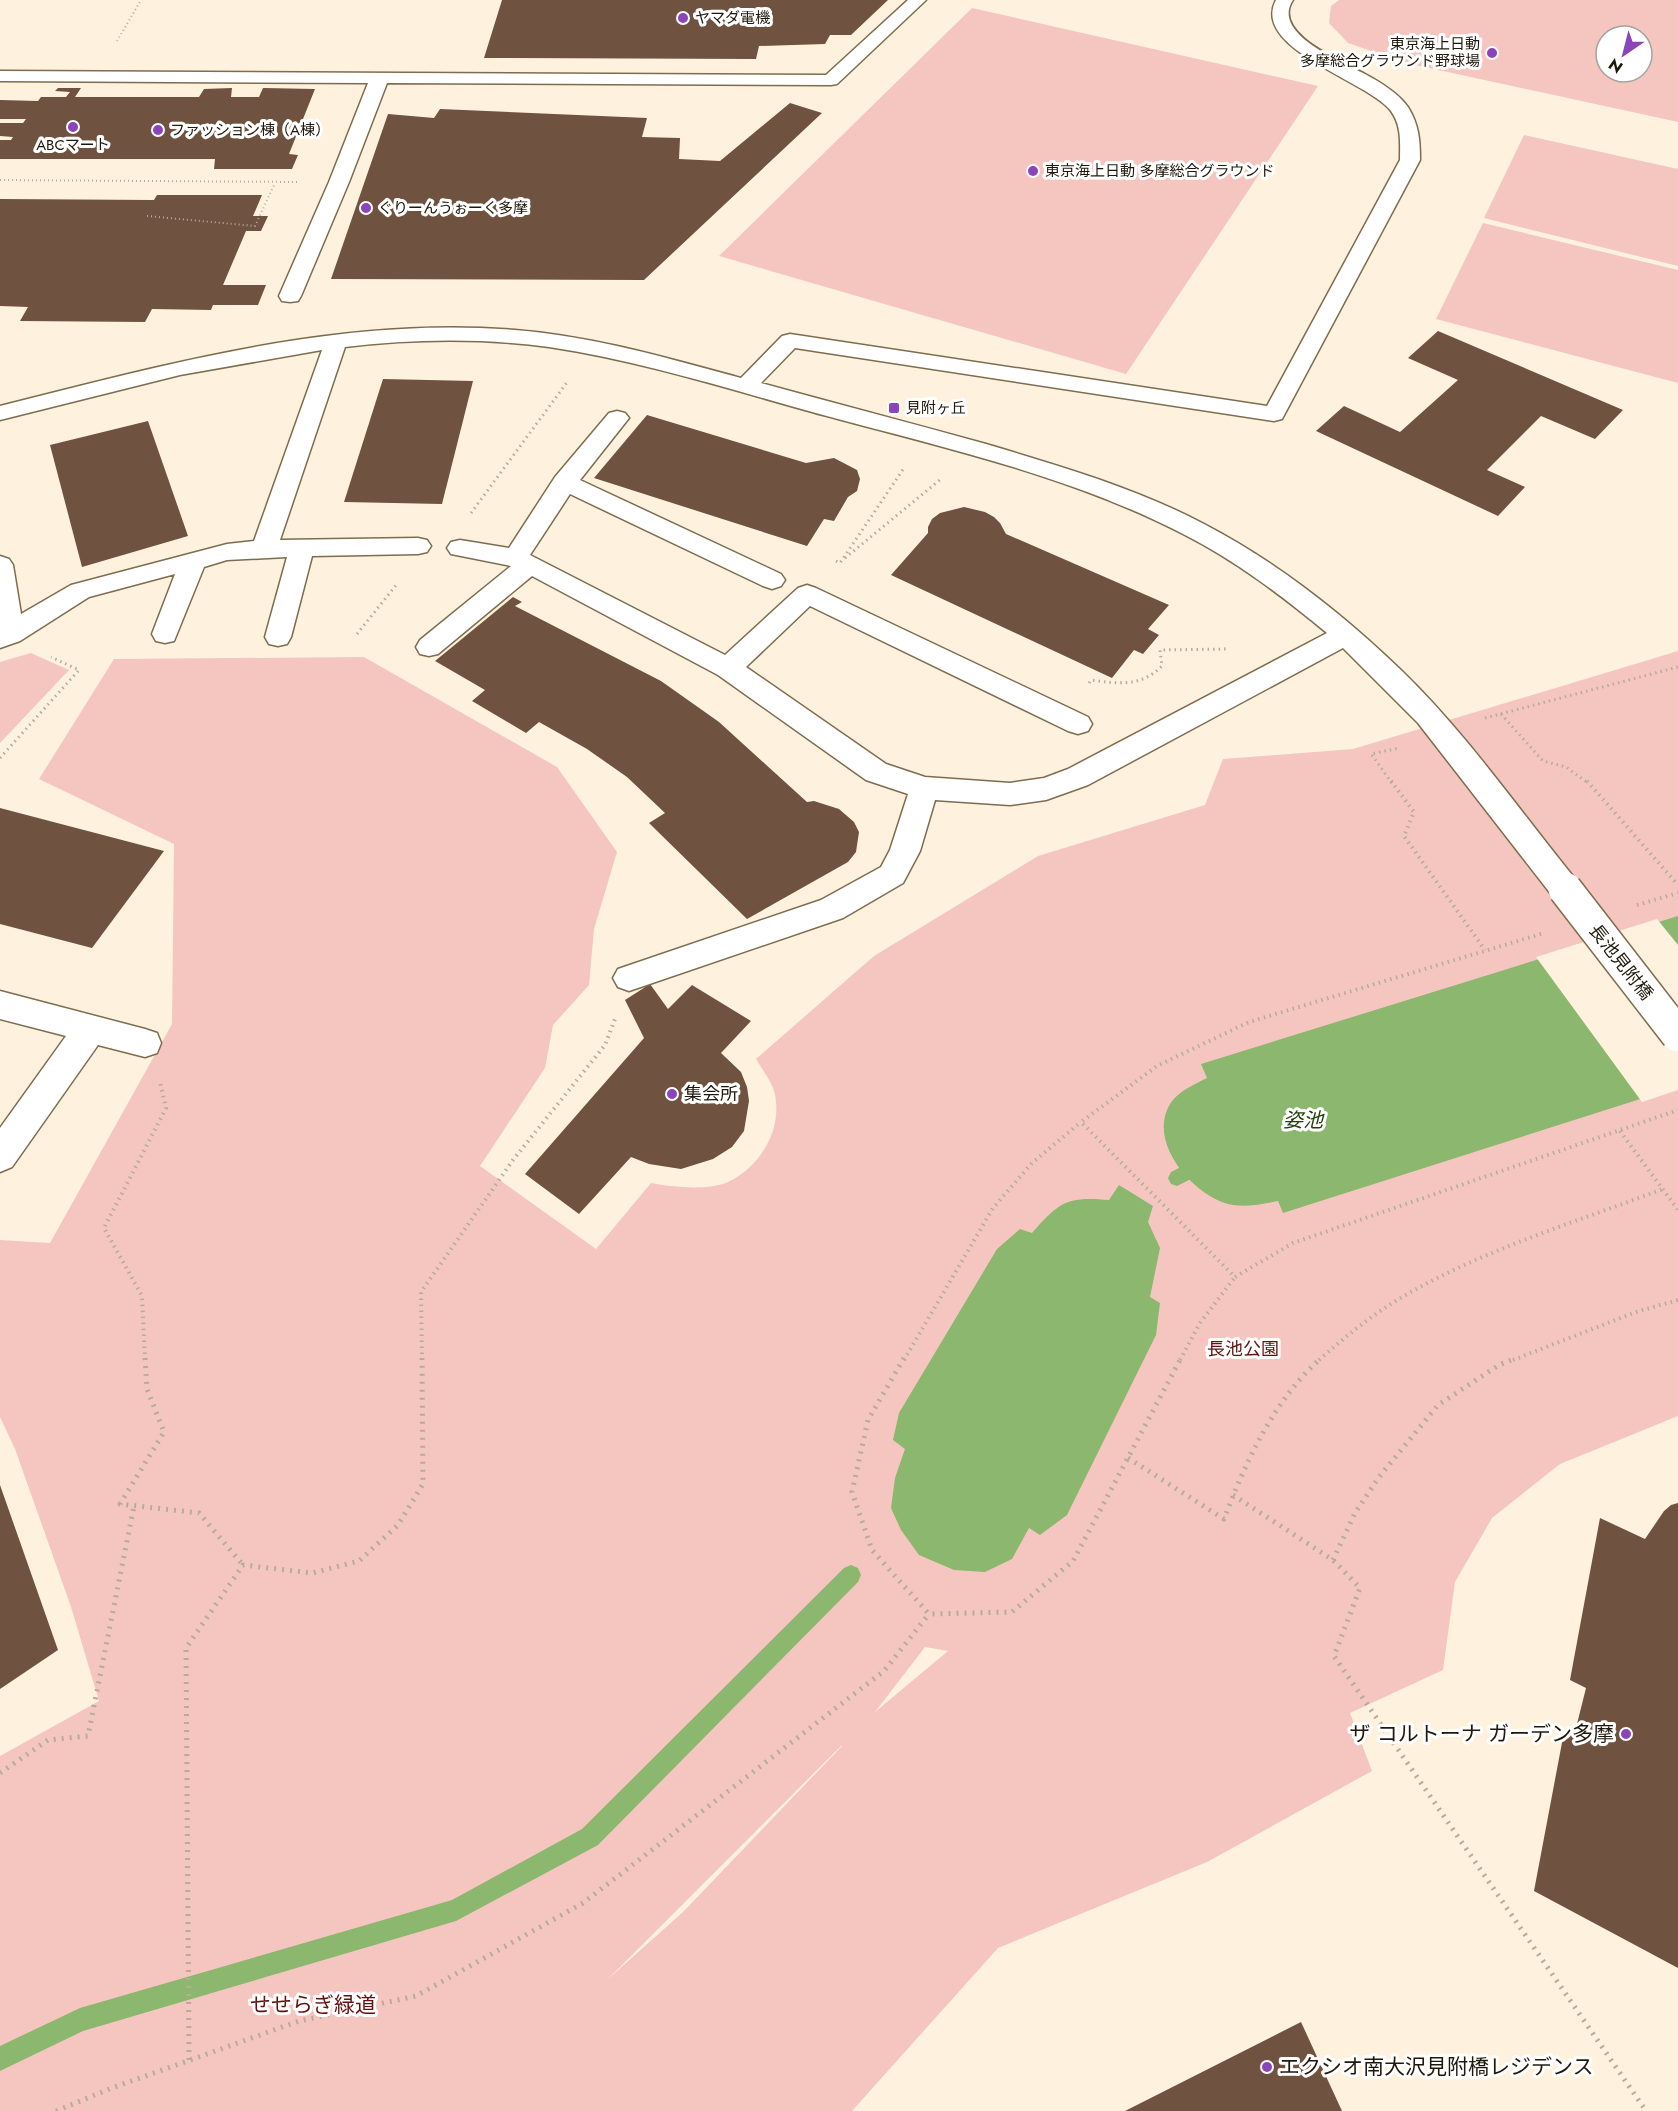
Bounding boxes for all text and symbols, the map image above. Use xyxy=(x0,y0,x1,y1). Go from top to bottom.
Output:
place label: ヤマダ電機 xyxy=(695,7,770,29)
marker: ヤマダ電機 xyxy=(676,11,690,25)
north arrow xyxy=(1594,24,1654,84)
place label: 東京海上日動 多摩総合グラウンド野球場 xyxy=(1300,33,1480,72)
marker: 東京海上日動 多摩総合グラウンド野球場 xyxy=(1485,46,1499,60)
text: N xyxy=(1604,53,1627,79)
place label: ファッション棟（A棟） xyxy=(170,119,330,141)
marker: ABCマート xyxy=(66,120,80,134)
marker: ファッション棟（A棟） xyxy=(151,123,165,137)
place label: ABCマート xyxy=(36,134,110,156)
place label: 東京海上日動 多摩総合グラウンド xyxy=(1045,160,1275,182)
marker: 東京海上日動 多摩総合グラウンド xyxy=(1026,164,1040,178)
place label: ぐりーんうぉーく多摩 xyxy=(378,197,528,219)
marker: ぐりーんうぉーく多摩 xyxy=(359,201,373,215)
place label: 見附ヶ丘 xyxy=(906,397,966,419)
marker: 見附ヶ丘 xyxy=(887,401,901,415)
street label: 長池見附橋 xyxy=(1583,919,1659,1005)
place label: 集会所 xyxy=(684,1081,738,1107)
marker: 集会所 xyxy=(665,1087,679,1101)
water label: 姿池 xyxy=(1283,1106,1325,1135)
park label: 長池公園 xyxy=(1207,1336,1279,1362)
place label: ザ コルトーナ ガーデン多摩 xyxy=(1349,1719,1614,1749)
marker: ザ コルトーナ ガーデン多摩 xyxy=(1619,1727,1633,1741)
park label: せせらぎ緑道 xyxy=(250,1990,376,2020)
place label: エクシオ南大沢見附橋レジデンス xyxy=(1279,2052,1594,2082)
marker: エクシオ南大沢見附橋レジデンス xyxy=(1260,2060,1274,2074)

